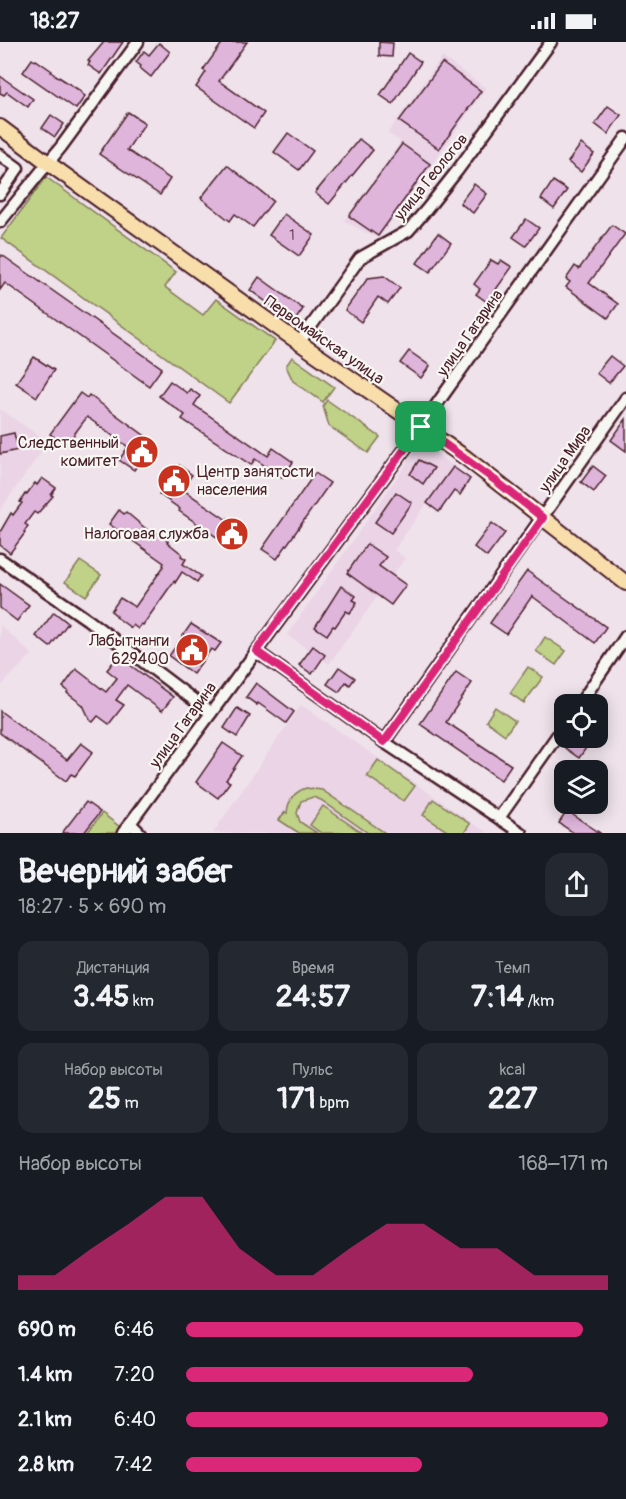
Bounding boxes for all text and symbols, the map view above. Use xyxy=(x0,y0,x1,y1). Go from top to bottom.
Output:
text: 18:27 xyxy=(30,7,80,35)
street label: улица Геологов xyxy=(389,129,472,225)
house number: 1 xyxy=(289,227,295,244)
street label: улица Гагарина xyxy=(432,286,507,381)
street label: Первомайская улица xyxy=(260,291,388,389)
pin xyxy=(395,401,446,452)
icon: arrive xyxy=(404,410,437,443)
street label: улица Мира xyxy=(534,422,595,497)
place label: Следственный комитет xyxy=(18,433,119,471)
public building icon: Следственный комитет xyxy=(124,434,160,470)
place label: Центр занятости населения xyxy=(197,462,313,500)
public building icon: Центр занятости населения xyxy=(156,463,192,499)
public building icon: Налоговая служба xyxy=(214,516,250,552)
place label: Налоговая служба xyxy=(84,524,209,544)
place label: Лабытнанги 629400 xyxy=(88,631,169,669)
public building icon: Лабытнанги 629400 xyxy=(174,632,210,668)
street label: улица Гагарина xyxy=(145,678,221,773)
map controls xyxy=(554,694,608,814)
button: locate xyxy=(554,694,608,748)
button: layers xyxy=(554,760,608,814)
text: Вечерний забег xyxy=(18,851,232,892)
button: share xyxy=(545,853,608,916)
text: 18:27 · 5 × 690 m xyxy=(18,894,166,919)
text: Дистанция xyxy=(77,958,150,978)
text: Время xyxy=(292,958,334,978)
text: Темп xyxy=(495,958,530,978)
text: 3.45 xyxy=(73,978,130,1015)
text: 24:57 xyxy=(276,978,350,1015)
text: 7:14 xyxy=(471,978,524,1015)
text: km xyxy=(130,991,154,1011)
text: /km xyxy=(524,991,554,1011)
text: Набор высоты xyxy=(64,1060,163,1080)
text: Пульс xyxy=(293,1060,333,1080)
text: kcal xyxy=(500,1060,526,1080)
text: 25 xyxy=(88,1080,121,1117)
text: 171 xyxy=(277,1080,316,1117)
text: 227 xyxy=(488,1080,537,1117)
text: m xyxy=(121,1093,139,1113)
text: bpm xyxy=(316,1093,349,1113)
text: Набор высоты xyxy=(18,1151,142,1176)
text: 168–171 m xyxy=(518,1151,608,1176)
text: 690 m xyxy=(18,1317,76,1342)
text: 6:46 xyxy=(114,1317,154,1342)
text: 1.4 km xyxy=(18,1362,72,1387)
text: 7:20 xyxy=(114,1362,155,1387)
text: 2.1 km xyxy=(18,1407,72,1432)
text: 6:40 xyxy=(114,1407,156,1432)
text: 2.8 km xyxy=(18,1452,74,1477)
text: 7:42 xyxy=(114,1452,153,1477)

